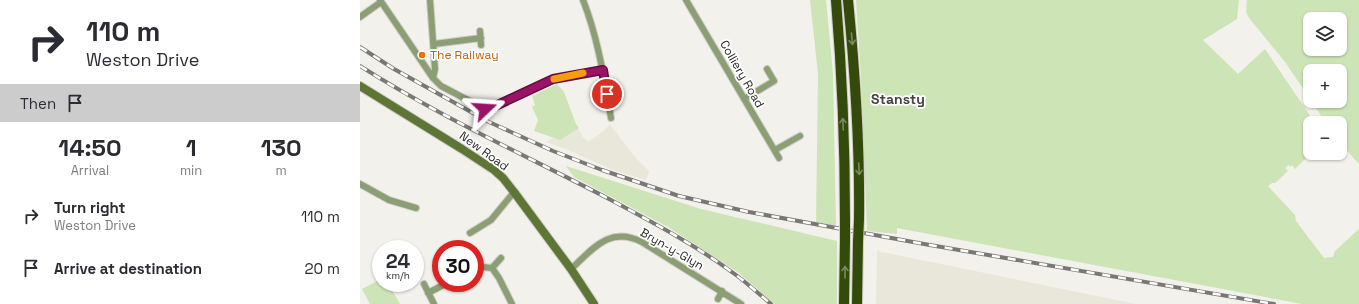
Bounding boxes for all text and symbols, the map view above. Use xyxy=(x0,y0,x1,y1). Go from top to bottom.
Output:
map controls xyxy=(1303,12,1347,160)
button: layers xyxy=(1303,12,1347,56)
text: 110 m xyxy=(86,13,160,49)
icon: right xyxy=(20,16,72,68)
one-way arrow xyxy=(848,32,856,45)
street label: Colliery Road xyxy=(716,37,768,111)
place label: The Railway xyxy=(430,47,499,63)
text: Weston Drive xyxy=(86,48,199,71)
marker: The Railway xyxy=(417,50,427,60)
button: + xyxy=(1303,64,1347,108)
pin xyxy=(590,77,624,111)
icon: arrive xyxy=(596,83,618,105)
position arrow xyxy=(464,88,506,130)
district label: Stansty xyxy=(871,90,925,108)
icon: arrive xyxy=(64,92,86,114)
text: Then xyxy=(20,94,56,113)
button: − xyxy=(1303,116,1347,160)
one-way arrow xyxy=(839,118,847,131)
street label: New Road xyxy=(456,128,512,174)
text: 14:50 xyxy=(58,132,122,163)
text: 1 xyxy=(186,132,197,163)
text: 130 xyxy=(261,132,302,163)
text: Arrival xyxy=(71,162,109,179)
text: min xyxy=(180,162,202,179)
text: m xyxy=(276,162,287,179)
one-way arrow xyxy=(855,162,863,175)
text: Turn right xyxy=(54,198,125,217)
icon: right xyxy=(20,205,42,227)
text: 110 m xyxy=(301,207,340,226)
text: Weston Drive xyxy=(54,217,136,234)
street label: Bryn-y-Glyn xyxy=(637,224,707,274)
speed limit sign: 30 xyxy=(432,240,484,292)
text: 24 xyxy=(386,248,410,274)
icon: arrive xyxy=(20,257,42,279)
text: Arrive at destination xyxy=(54,259,202,278)
text: 20 m xyxy=(305,259,340,278)
one-way arrow xyxy=(841,266,849,279)
text: km/h xyxy=(386,269,410,282)

